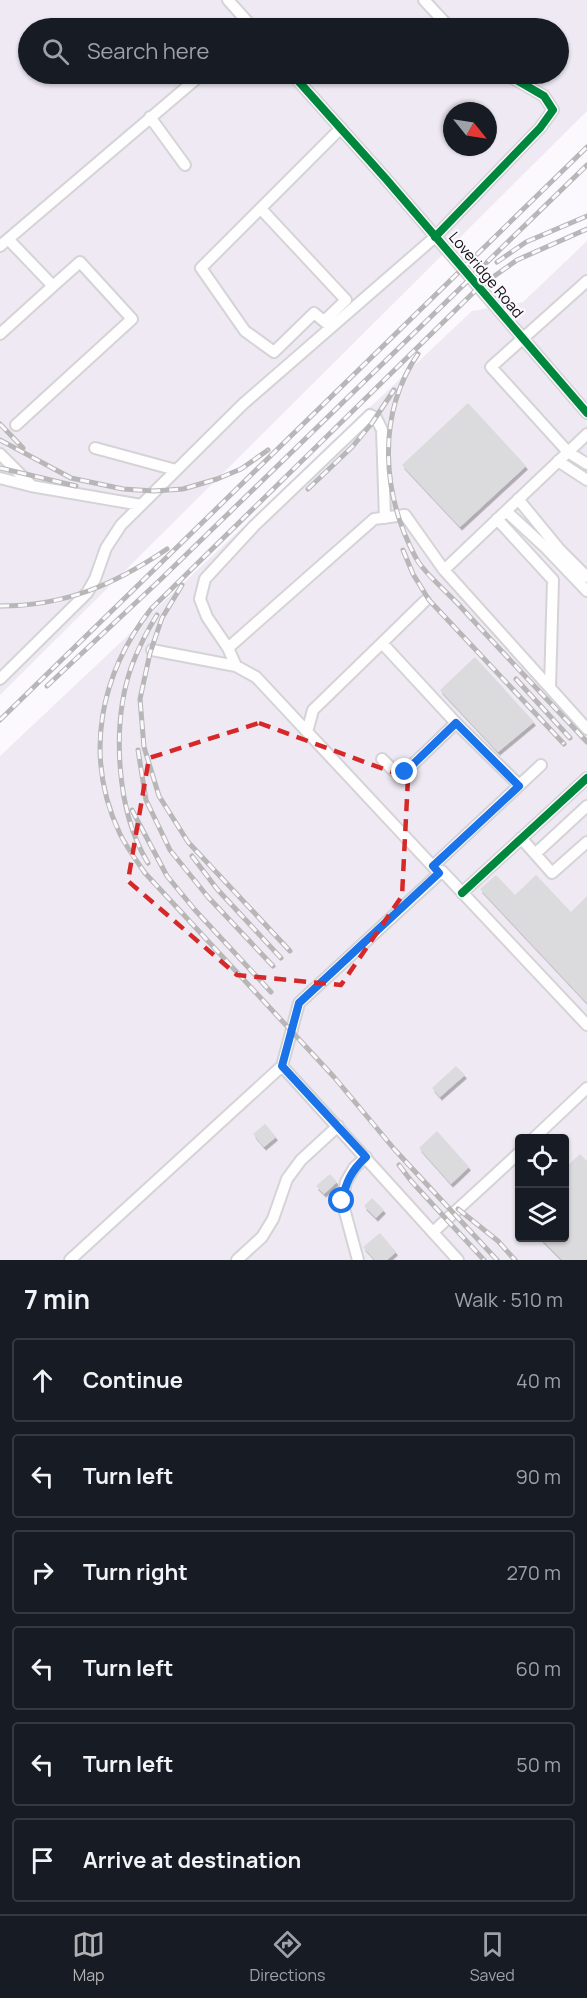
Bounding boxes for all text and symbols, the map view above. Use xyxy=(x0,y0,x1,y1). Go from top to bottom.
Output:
search box xyxy=(18,18,569,84)
icon: search xyxy=(39,35,72,68)
text: Search here xyxy=(87,36,209,66)
north arrow xyxy=(443,102,497,156)
street label: Loveridge Road xyxy=(444,227,529,322)
route end xyxy=(391,758,417,784)
map controls xyxy=(515,1134,569,1242)
button: locate xyxy=(515,1134,569,1188)
route start xyxy=(328,1187,354,1213)
button: layers xyxy=(515,1188,569,1242)
text: 7 min xyxy=(24,1281,90,1317)
text: Walk · 510 m xyxy=(454,1286,563,1313)
icon: ahead xyxy=(26,1364,59,1397)
text: Continue xyxy=(83,1365,183,1395)
text: 40 m xyxy=(516,1367,561,1394)
icon: left xyxy=(26,1460,59,1493)
text: Turn left xyxy=(83,1461,173,1491)
text: 90 m xyxy=(515,1463,561,1490)
icon: right xyxy=(26,1556,59,1589)
text: Turn right xyxy=(83,1557,188,1587)
text: 270 m xyxy=(506,1559,561,1586)
icon: left xyxy=(26,1652,59,1685)
text: Turn left xyxy=(83,1653,173,1683)
text: 60 m xyxy=(515,1655,561,1682)
icon: left xyxy=(26,1748,59,1781)
text: Turn left xyxy=(83,1749,173,1779)
text: 50 m xyxy=(516,1751,561,1778)
icon: arrive xyxy=(26,1844,59,1877)
text: Arrive at destination xyxy=(83,1845,301,1875)
tab: Map xyxy=(72,1928,105,1986)
tab: Directions xyxy=(250,1928,325,1986)
tab: Saved xyxy=(470,1928,515,1986)

